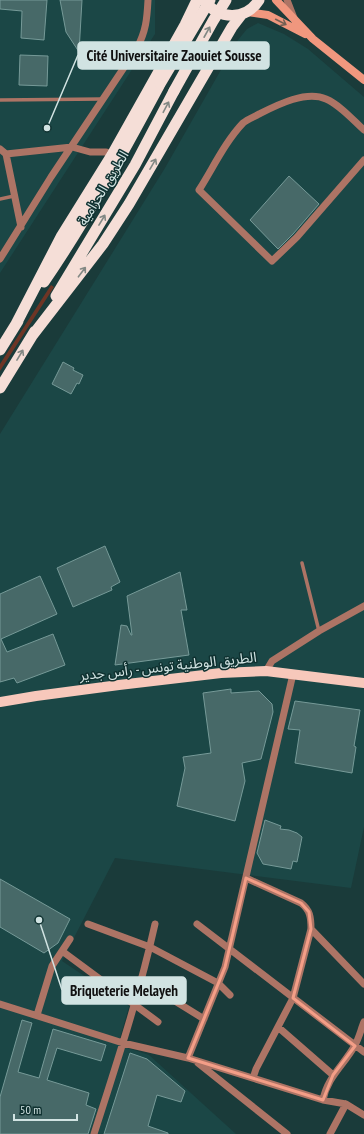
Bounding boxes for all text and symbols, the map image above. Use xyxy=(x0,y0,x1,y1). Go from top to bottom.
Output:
one-way arrow xyxy=(275,18,287,26)
one-way arrow xyxy=(203,26,211,38)
callout: Cité Universitaire Zaouiet Sousse xyxy=(78,42,269,69)
text: Cité Universitaire Zaouiet Sousse xyxy=(86,46,262,65)
one-way arrow xyxy=(162,101,170,113)
street label: الطريق الحزامية xyxy=(74,147,133,229)
one-way arrow xyxy=(149,158,157,170)
one-way arrow xyxy=(98,214,106,226)
one-way arrow xyxy=(78,267,86,278)
one-way arrow xyxy=(17,349,25,361)
street label: الطريق الوطنية تونس - رأس جدير xyxy=(78,648,258,685)
callout: Briqueterie Melayeh xyxy=(62,977,186,1004)
text: Briqueterie Melayeh xyxy=(70,981,178,1000)
scale bar xyxy=(14,1096,77,1122)
text: 50 m xyxy=(20,1102,41,1117)

